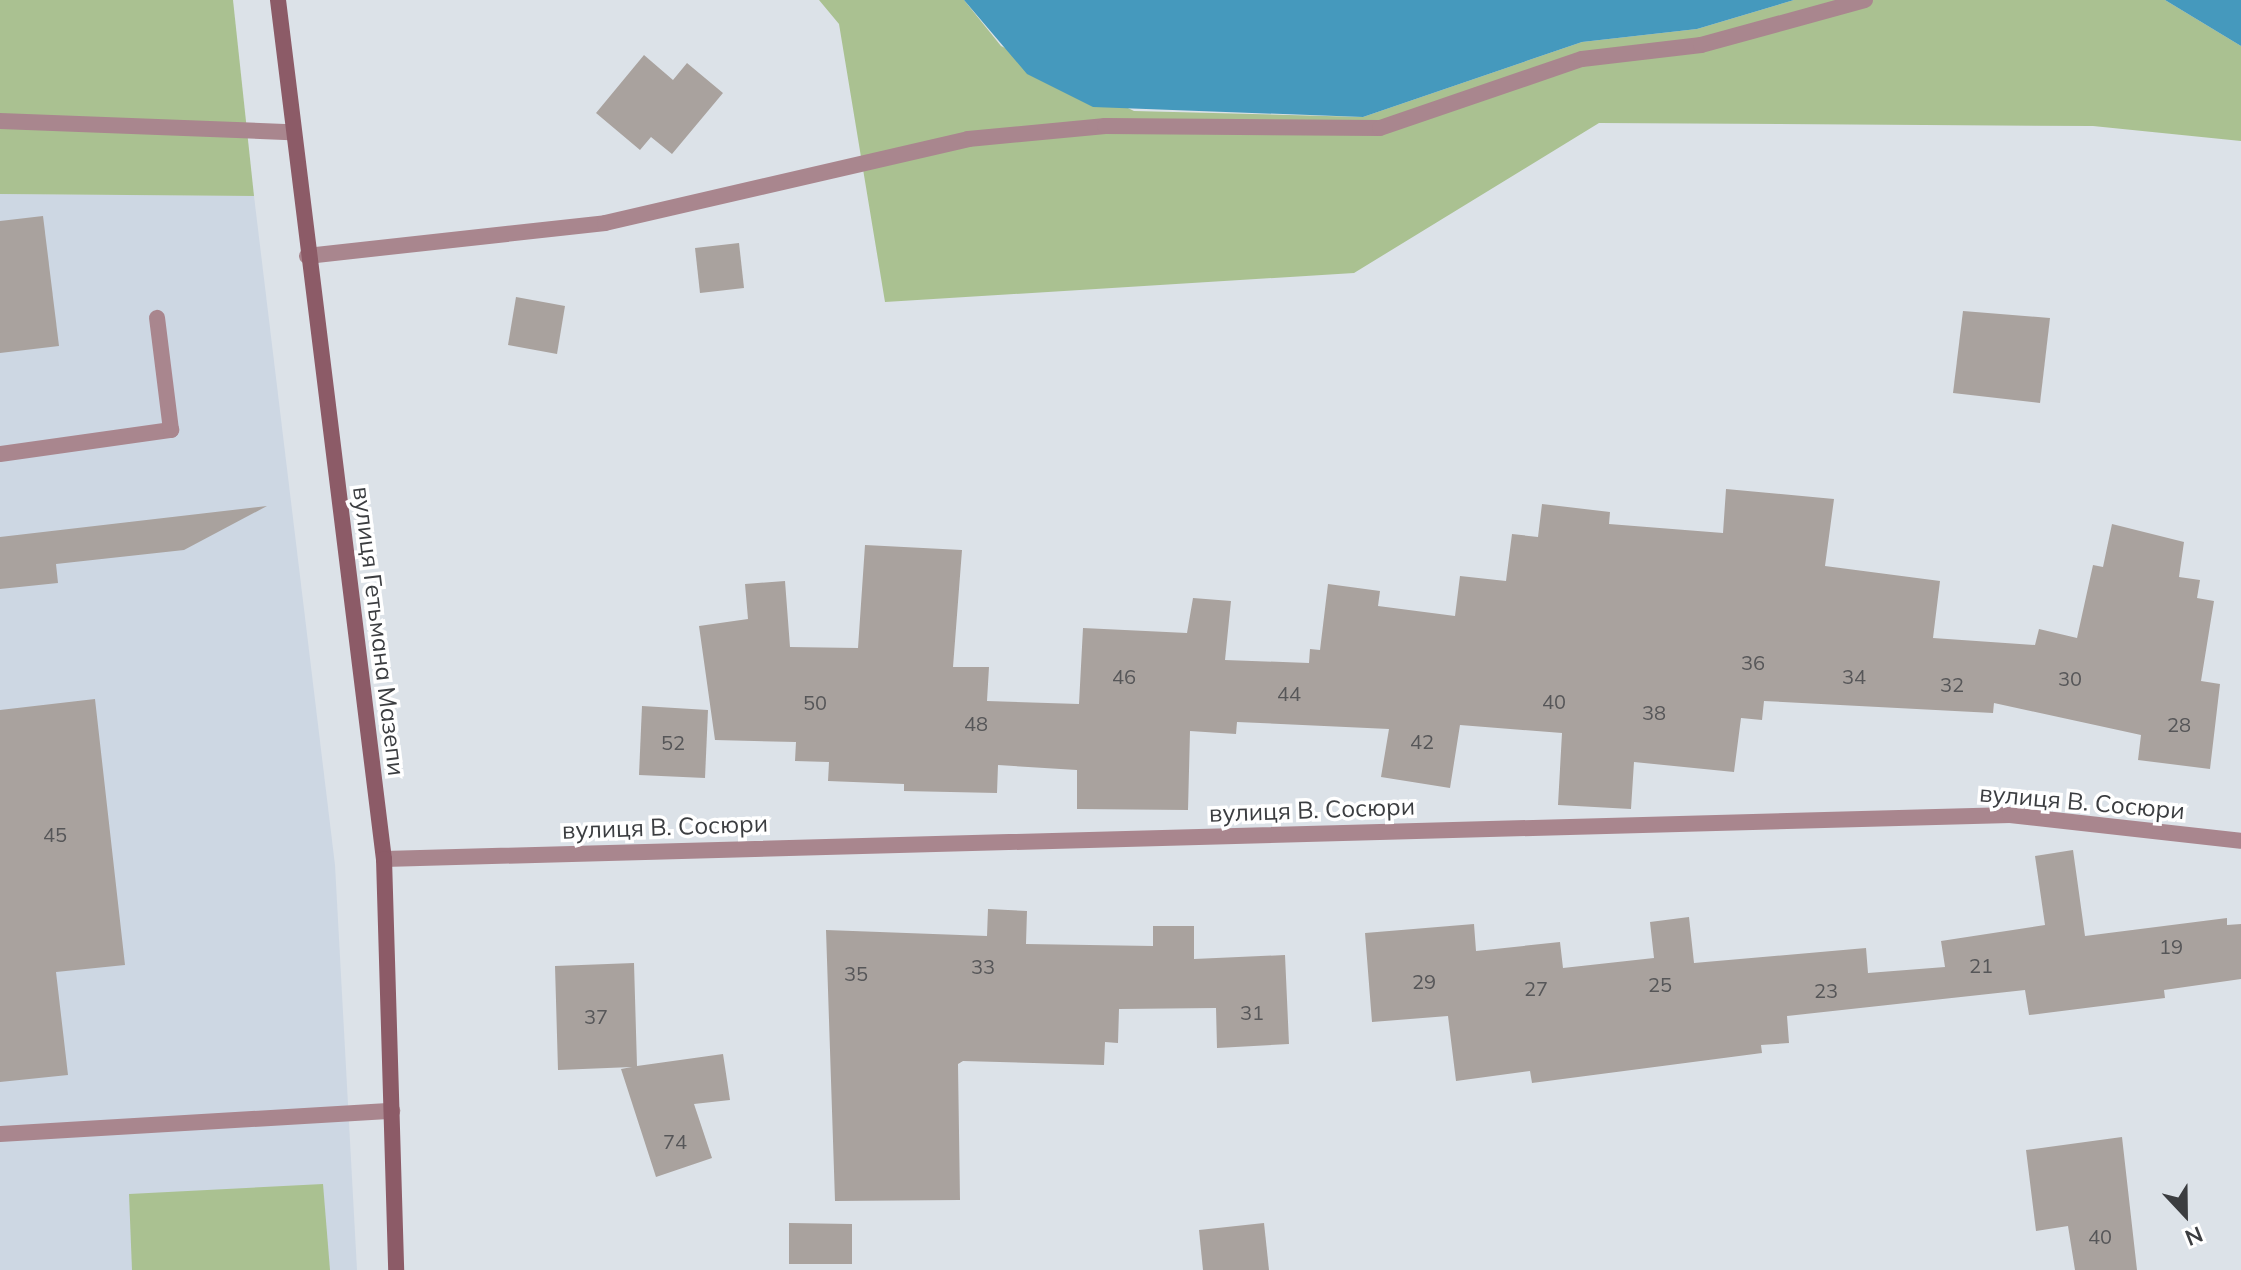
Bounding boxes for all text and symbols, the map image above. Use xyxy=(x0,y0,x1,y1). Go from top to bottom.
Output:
street label: вулиця Гетьмана Мазепи xyxy=(347,485,411,777)
house number: 36 xyxy=(1741,650,1765,674)
house number: 46 xyxy=(1112,664,1136,688)
house number: 34 xyxy=(1842,664,1866,688)
house number: 30 xyxy=(2058,666,2082,690)
house number: 32 xyxy=(1940,672,1964,696)
house number: 44 xyxy=(1277,681,1301,705)
house number: 40 xyxy=(1542,689,1566,713)
house number: 50 xyxy=(803,690,827,714)
house number: 38 xyxy=(1642,700,1666,724)
house number: 48 xyxy=(964,711,988,735)
house number: 28 xyxy=(2167,712,2191,736)
house number: 42 xyxy=(1410,729,1434,753)
house number: 52 xyxy=(661,730,685,754)
street label: вулиця В. Сосюри xyxy=(1978,779,2186,825)
street label: вулиця В. Сосюри xyxy=(1209,792,1415,828)
street label: вулиця В. Сосюри xyxy=(562,809,768,845)
house number: 45 xyxy=(43,822,67,846)
house number: 19 xyxy=(2159,934,2183,958)
house number: 21 xyxy=(1969,953,1993,977)
house number: 33 xyxy=(971,954,995,978)
house number: 35 xyxy=(844,961,868,985)
house number: 29 xyxy=(1412,969,1436,993)
house number: 25 xyxy=(1648,972,1672,996)
house number: 27 xyxy=(1524,976,1548,1000)
house number: 23 xyxy=(1814,978,1838,1002)
house number: 31 xyxy=(1240,1000,1264,1024)
house number: 37 xyxy=(584,1004,608,1028)
house number: 74 xyxy=(663,1129,687,1153)
north arrow xyxy=(2145,1174,2225,1254)
text: N xyxy=(2181,1220,2207,1252)
house number: 40 xyxy=(2088,1224,2112,1248)

